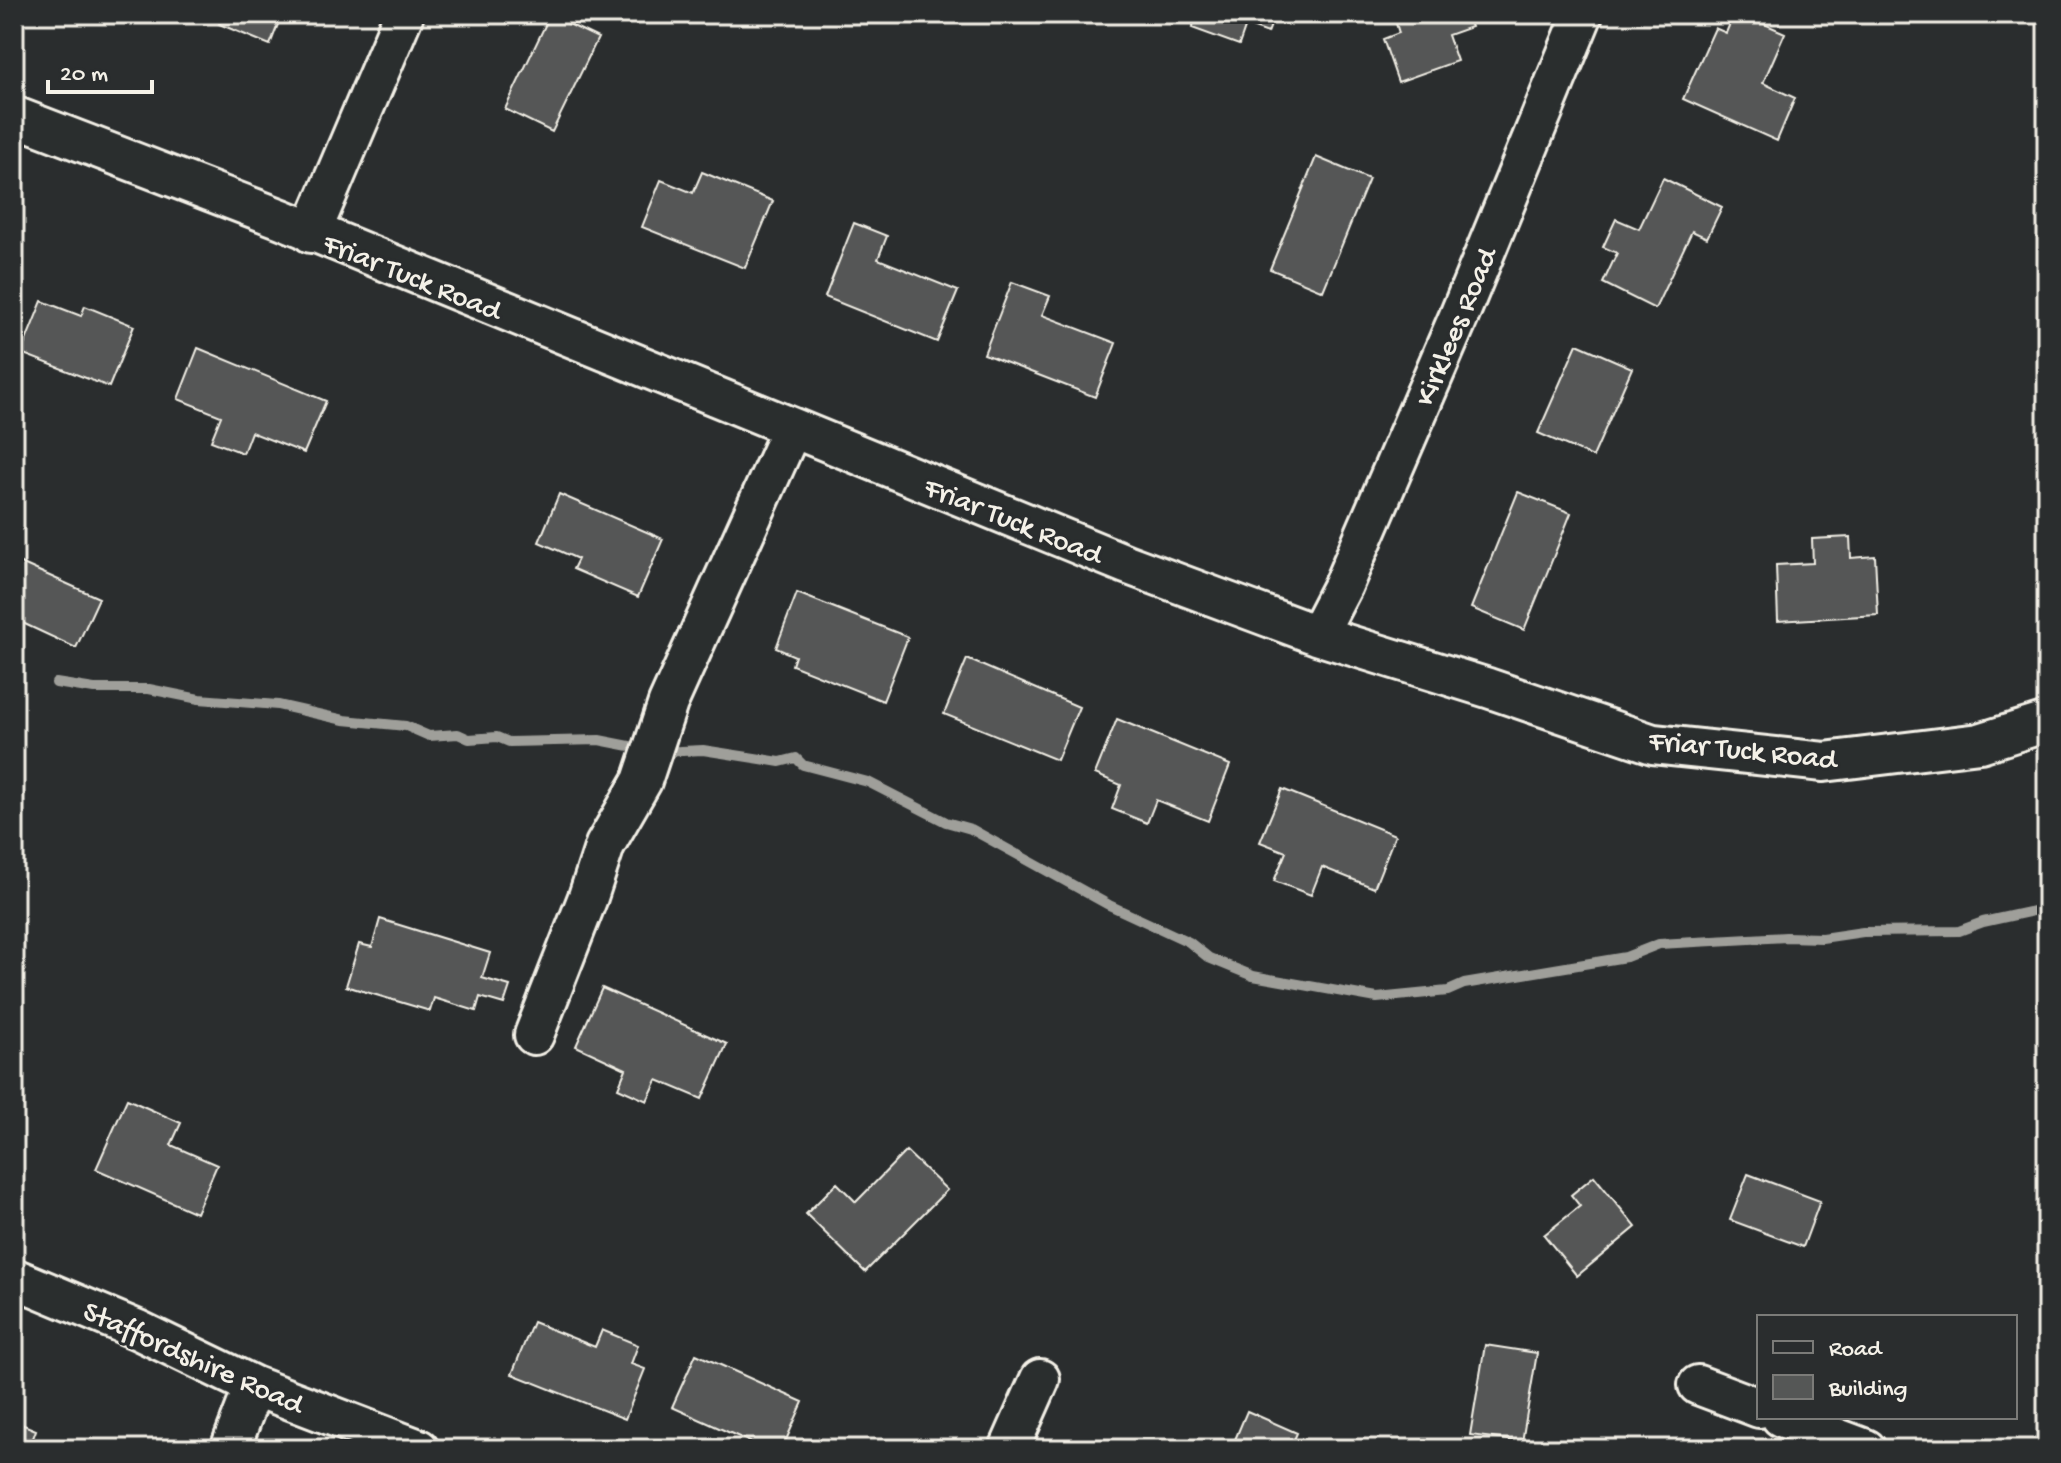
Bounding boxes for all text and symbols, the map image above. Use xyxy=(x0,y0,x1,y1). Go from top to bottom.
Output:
scale bar xyxy=(48,44,152,94)
text: 20 m xyxy=(60,61,108,90)
street label: Friar Tuck Road xyxy=(316,227,508,332)
street label: Kirklees Road xyxy=(1409,241,1508,412)
street label: Friar Tuck Road xyxy=(917,471,1109,576)
street label: Friar Tuck Road xyxy=(1646,725,1841,780)
street label: Staffordshire Road xyxy=(77,1296,310,1425)
legend xyxy=(1757,1315,2017,1419)
text: Road xyxy=(1829,1336,1883,1365)
text: Building xyxy=(1828,1376,1907,1405)

